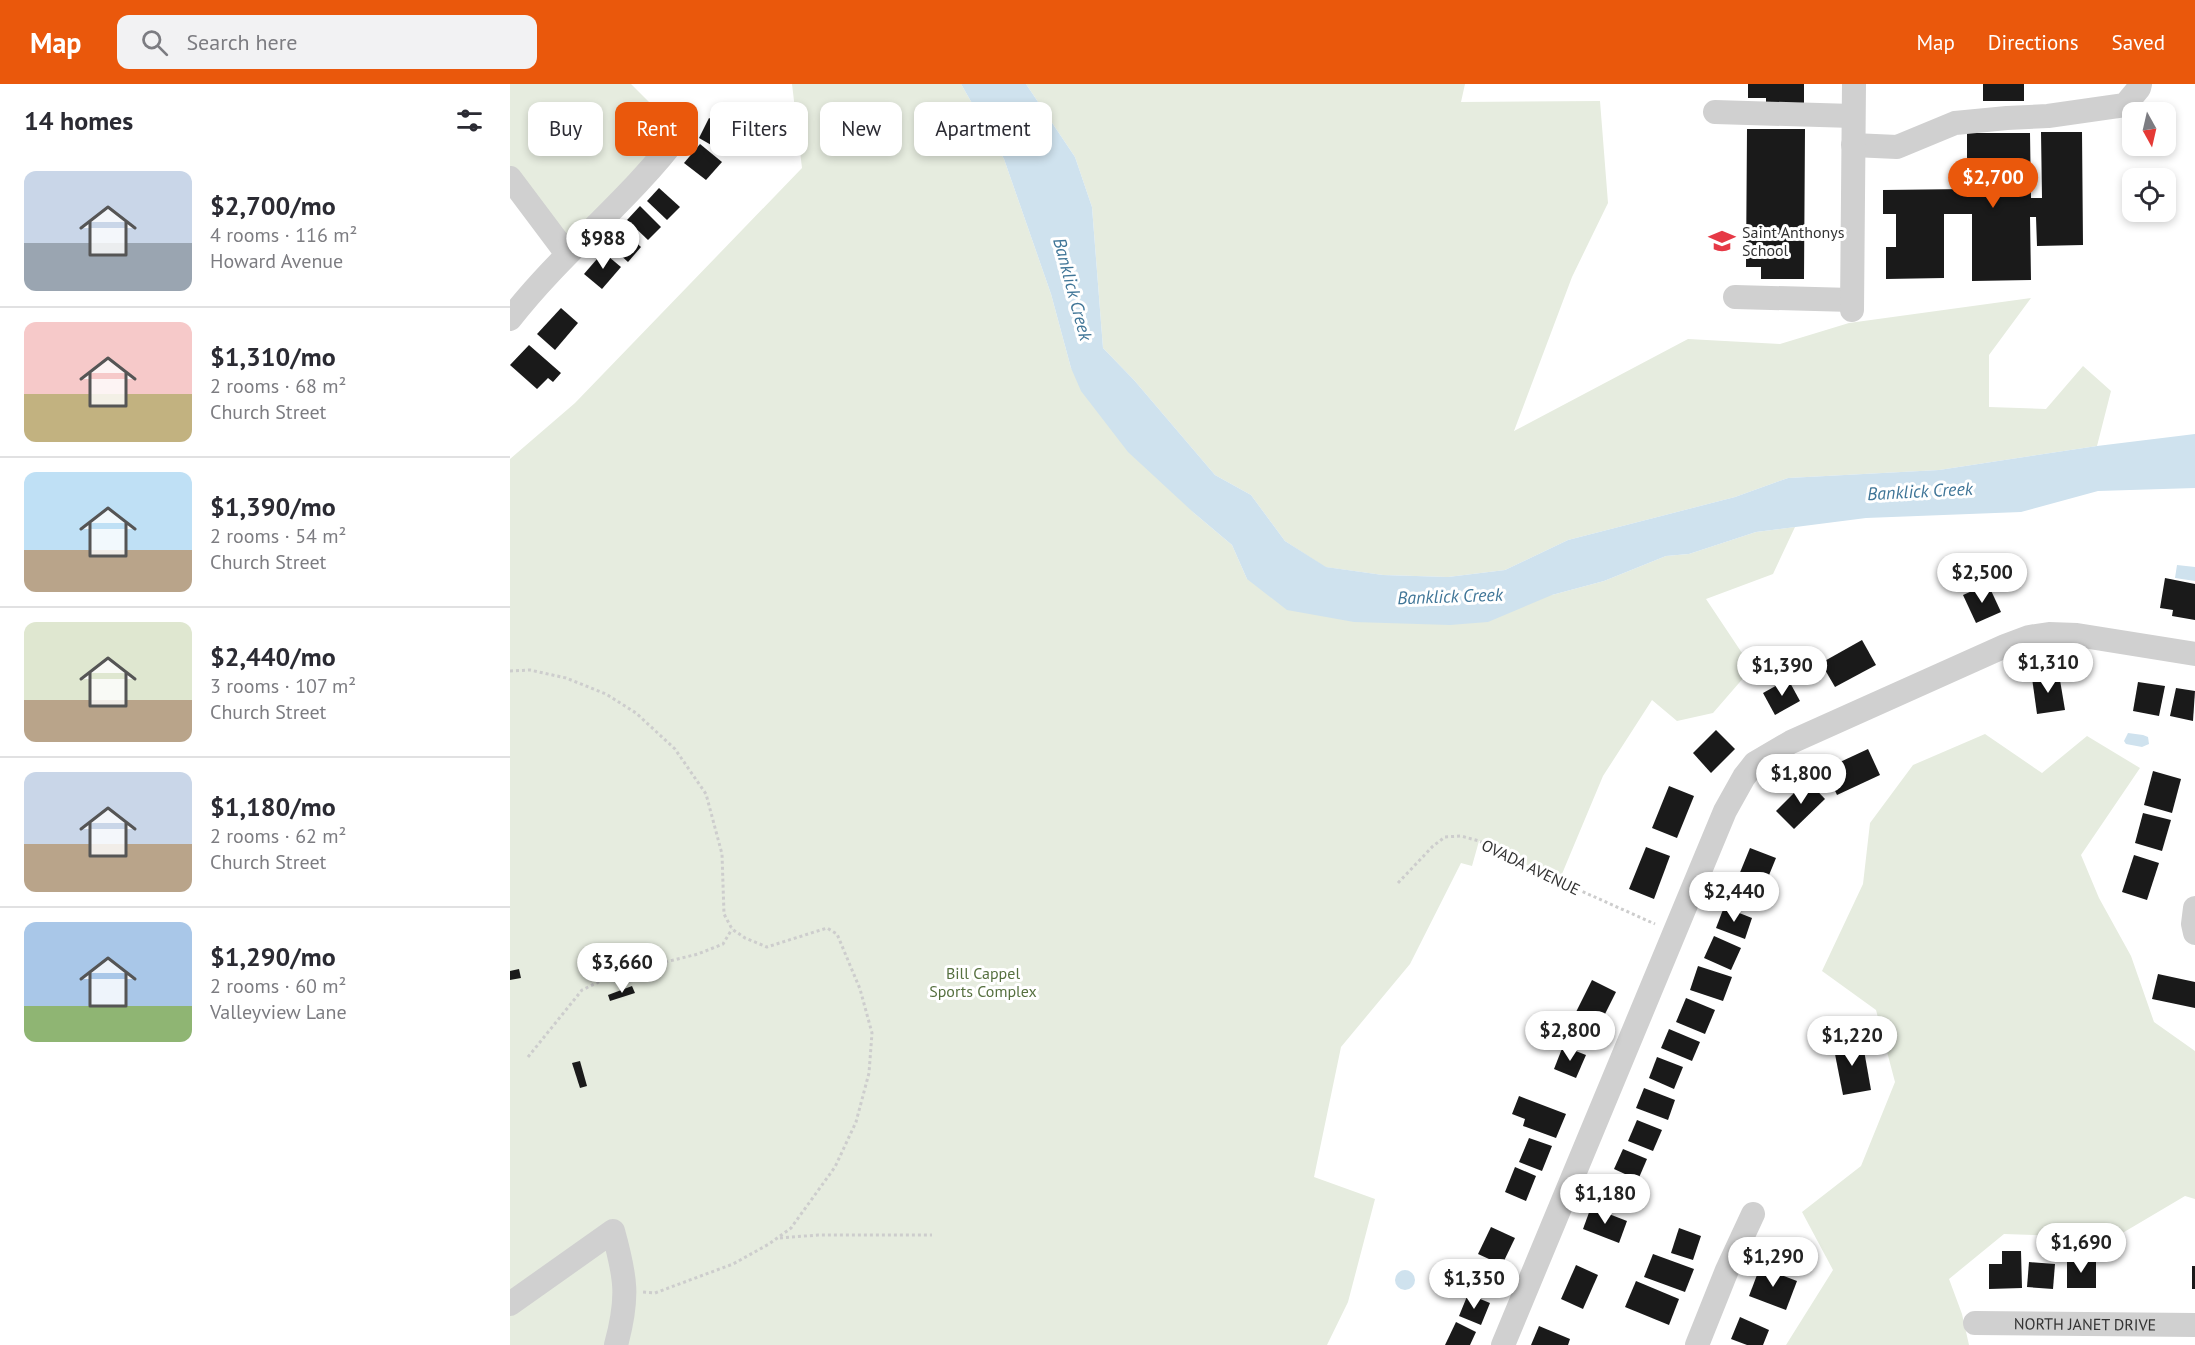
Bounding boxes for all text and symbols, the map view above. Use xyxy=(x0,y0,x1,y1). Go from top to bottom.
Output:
search box xyxy=(117,15,537,69)
text: Map xyxy=(30,24,81,61)
icon: search xyxy=(138,26,171,59)
text: Search here xyxy=(186,28,297,56)
text: Map xyxy=(1916,29,1955,56)
text: Directions xyxy=(1988,29,2079,56)
text: Saved xyxy=(2112,29,2165,56)
chip: Buy xyxy=(528,102,603,156)
chip: Rent xyxy=(615,102,698,156)
chip: Filters xyxy=(710,102,808,156)
chip: New xyxy=(820,102,902,156)
chip: Apartment xyxy=(914,102,1052,156)
north arrow xyxy=(2122,102,2176,156)
map controls xyxy=(2122,102,2176,222)
text: 14 homes xyxy=(24,104,133,137)
icon: filters xyxy=(453,104,486,137)
pin: $2,700 xyxy=(1944,158,2042,209)
text: $2,700 xyxy=(1962,164,2024,190)
button: locate xyxy=(2122,168,2176,222)
text: $2,700/mo xyxy=(210,189,336,222)
icon: home xyxy=(72,195,144,267)
pin: $988 xyxy=(567,219,639,270)
text: 4 rooms · 116 m² xyxy=(210,222,357,248)
place label: Saint Anthonys School xyxy=(1742,222,1845,260)
text: $988 xyxy=(580,225,626,251)
school or university icon: Saint Anthonys School xyxy=(1707,226,1737,256)
water label: Banklick Creek xyxy=(1048,235,1098,344)
text: Howard Avenue xyxy=(210,248,343,274)
text: $1,310/mo xyxy=(210,340,336,373)
icon: home xyxy=(72,346,144,418)
text: 2 rooms · 68 m² xyxy=(210,373,346,399)
text: Church Street xyxy=(210,399,326,425)
water label: Banklick Creek xyxy=(1867,477,1974,505)
text: $1,390/mo xyxy=(210,490,336,523)
icon: home xyxy=(72,496,144,568)
text: 2 rooms · 54 m² xyxy=(210,523,346,549)
text: Church Street xyxy=(210,549,326,575)
pin: $2,500 xyxy=(1933,553,2031,604)
text: $2,500 xyxy=(1951,559,2013,585)
water label: Banklick Creek xyxy=(1397,583,1504,609)
text: $2,440/mo xyxy=(210,640,336,673)
pin: $1,310 xyxy=(1999,643,2097,694)
icon: home xyxy=(72,646,144,718)
pin: $1,390 xyxy=(1733,646,1831,697)
text: $1,310 xyxy=(2017,649,2079,675)
text: $1,390 xyxy=(1751,652,1813,678)
text: 3 rooms · 107 m² xyxy=(210,673,356,699)
text: Church Street xyxy=(210,699,326,725)
pin: $1,800 xyxy=(1752,754,1850,805)
text: $1,800 xyxy=(1770,760,1832,786)
text: $1,180/mo xyxy=(210,790,336,823)
icon: home xyxy=(72,796,144,868)
text: 2 rooms · 62 m² xyxy=(210,823,346,849)
street label: OVADA AVENUE xyxy=(1479,835,1583,899)
text: Church Street xyxy=(210,849,326,875)
pin: $2,440 xyxy=(1685,872,1783,923)
text: $2,440 xyxy=(1703,878,1765,904)
text: $1,290/mo xyxy=(210,940,336,973)
pin: $3,660 xyxy=(573,943,671,994)
icon: home xyxy=(72,946,144,1018)
text: $3,660 xyxy=(591,949,653,975)
park label: Bill Cappel Sports Complex xyxy=(929,963,1037,1001)
text: 2 rooms · 60 m² xyxy=(210,973,346,999)
text: Valleyview Lane xyxy=(210,999,347,1025)
pin: $2,800 xyxy=(1521,1011,1619,1062)
pin: $1,220 xyxy=(1803,1016,1901,1067)
text: $2,800 xyxy=(1539,1017,1601,1043)
text: $1,220 xyxy=(1821,1022,1883,1048)
pin: $1,180 xyxy=(1556,1174,1654,1225)
text: $1,180 xyxy=(1574,1180,1636,1206)
pin: $1,690 xyxy=(2032,1223,2130,1274)
text: $1,690 xyxy=(2050,1229,2112,1255)
pin: $1,290 xyxy=(1724,1237,1822,1288)
text: $1,290 xyxy=(1742,1243,1804,1269)
pin: $1,350 xyxy=(1425,1259,1523,1310)
text: $1,350 xyxy=(1443,1265,1505,1291)
street label: NORTH JANET DRIVE xyxy=(2014,1313,2156,1335)

